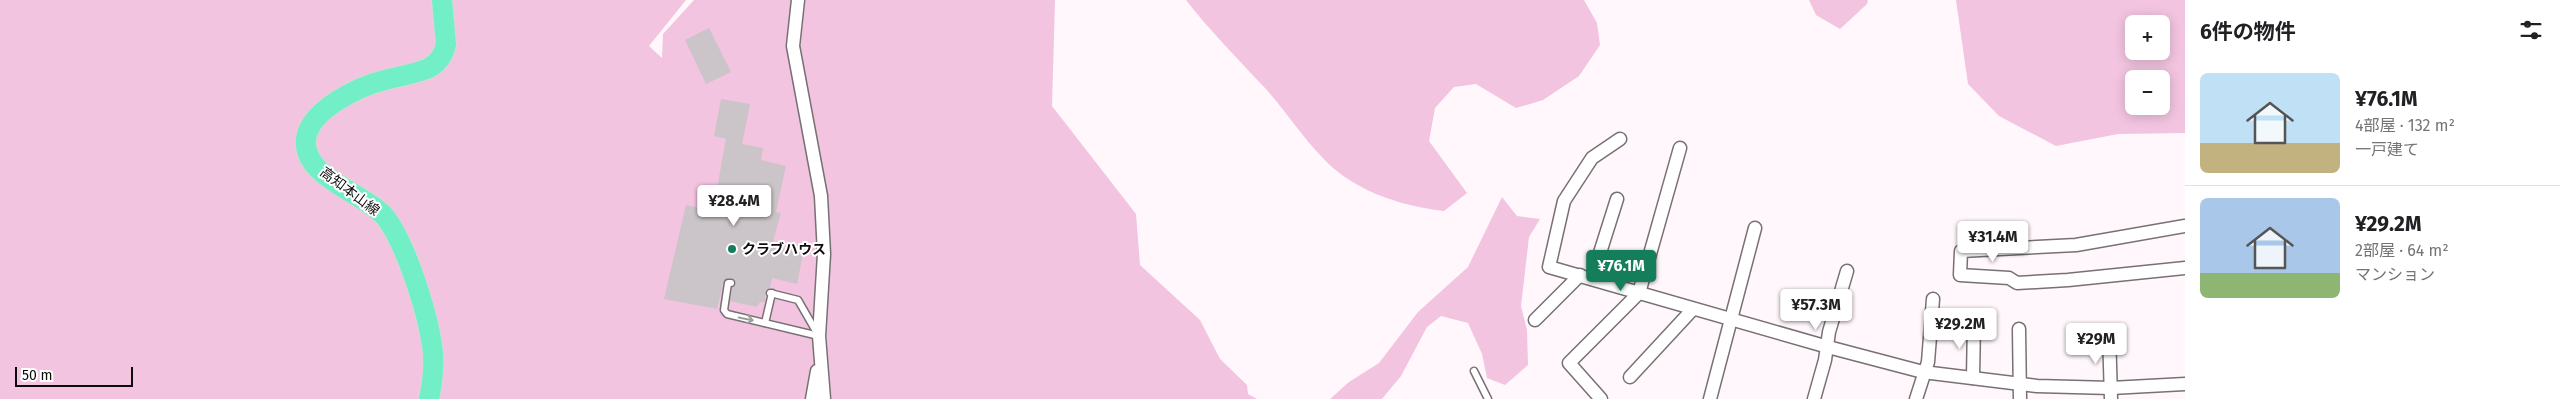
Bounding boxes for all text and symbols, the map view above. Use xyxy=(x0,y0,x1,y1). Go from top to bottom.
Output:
map controls xyxy=(2125,15,2170,115)
button: + xyxy=(2125,15,2170,60)
icon: filters xyxy=(2517,16,2545,44)
text: 6件の物件 xyxy=(2200,19,2296,45)
button: − xyxy=(2125,70,2170,115)
text: ¥76.1M xyxy=(2355,86,2417,112)
icon: home xyxy=(2240,93,2300,153)
text: 4部屋 · 132 m² xyxy=(2355,116,2455,135)
text: 一戸建て xyxy=(2355,140,2419,159)
street label: 高知本山線 xyxy=(317,164,383,219)
pin: ¥28.4M xyxy=(693,184,775,227)
text: ¥28.4M xyxy=(708,191,760,210)
text: ¥29.2M xyxy=(2355,211,2421,237)
icon: home xyxy=(2240,218,2300,278)
pin: ¥31.4M xyxy=(1952,220,2034,263)
text: ¥31.4M xyxy=(1968,227,2018,246)
place label: クラブハウス xyxy=(742,241,826,258)
text: 2部屋 · 64 m² xyxy=(2355,241,2449,260)
marker: クラブハウス xyxy=(726,243,738,255)
pin: ¥76.1M xyxy=(1580,250,1662,292)
text: ¥76.1M xyxy=(1597,256,1645,275)
text: マンション xyxy=(2355,265,2435,284)
pin: ¥57.3M xyxy=(1775,288,1857,331)
text: ¥57.3M xyxy=(1791,295,1841,314)
pin: ¥29.2M xyxy=(1919,308,2001,350)
one-way arrow xyxy=(738,314,754,324)
text: ¥29.2M xyxy=(1935,314,1985,333)
pin: ¥29M xyxy=(2066,322,2126,365)
text: ¥29M xyxy=(2077,329,2115,348)
scale bar xyxy=(15,364,132,387)
text: 50 m xyxy=(22,367,53,384)

